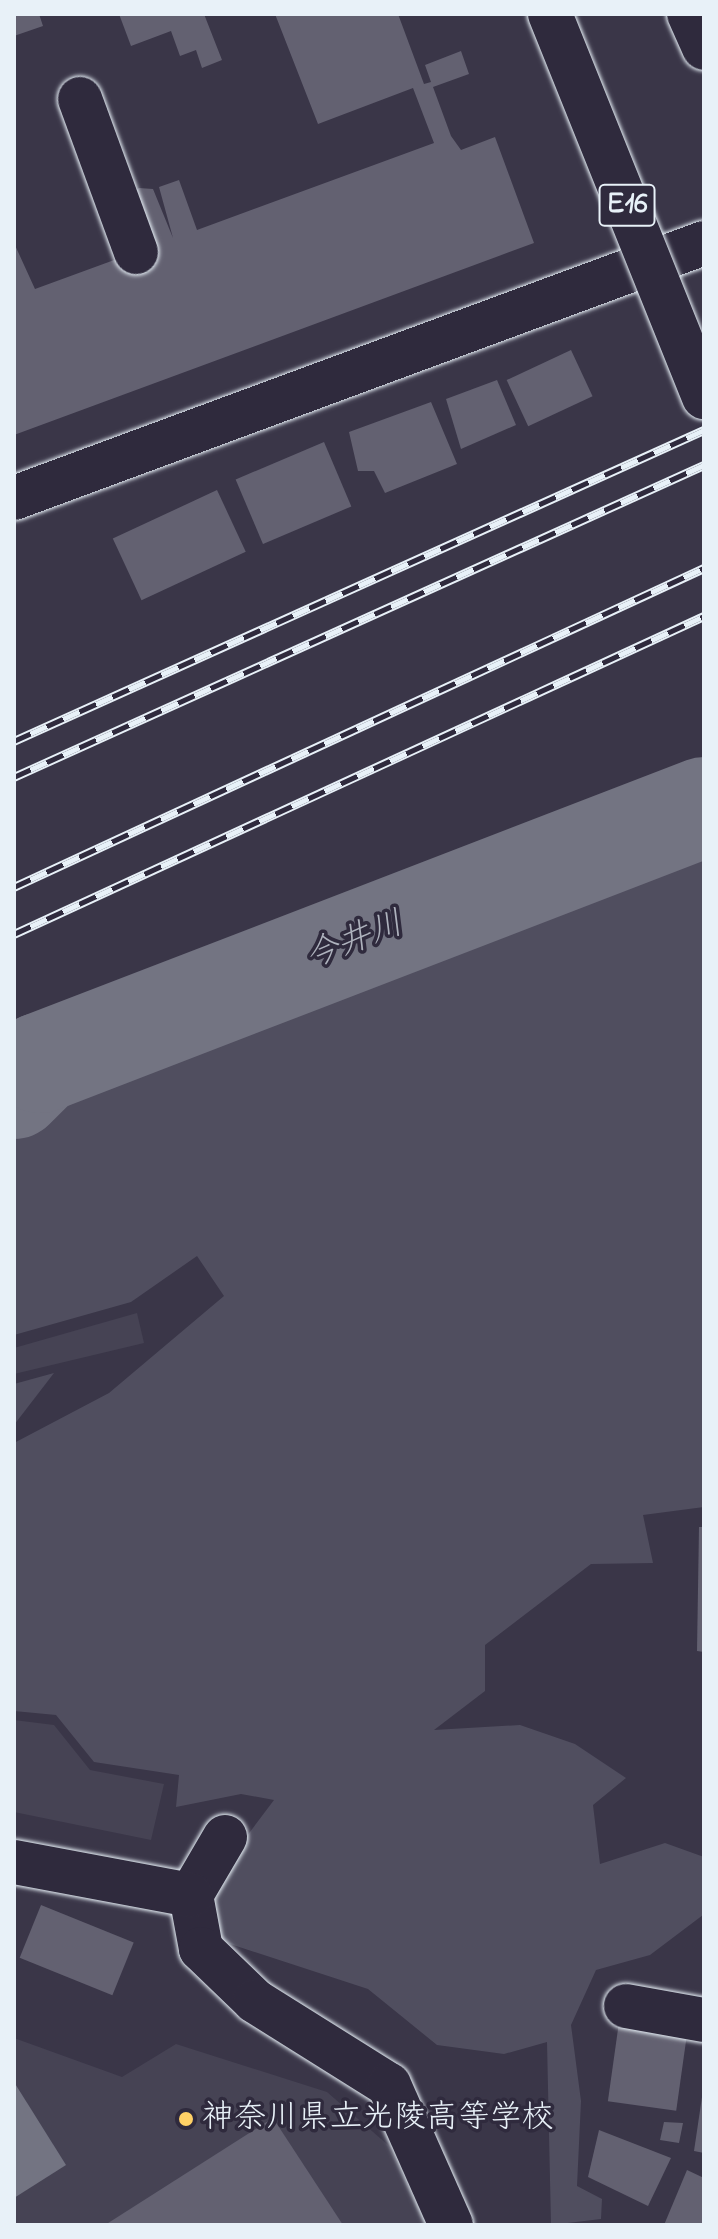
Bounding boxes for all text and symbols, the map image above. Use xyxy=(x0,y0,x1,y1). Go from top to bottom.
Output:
road number: E16 xyxy=(597,179,657,231)
water label: 今井川 xyxy=(300,905,410,979)
place label: 神奈川県立光陵高等学校 xyxy=(202,2100,554,2138)
marker: 神奈川県立光陵高等学校 xyxy=(177,2110,195,2128)

